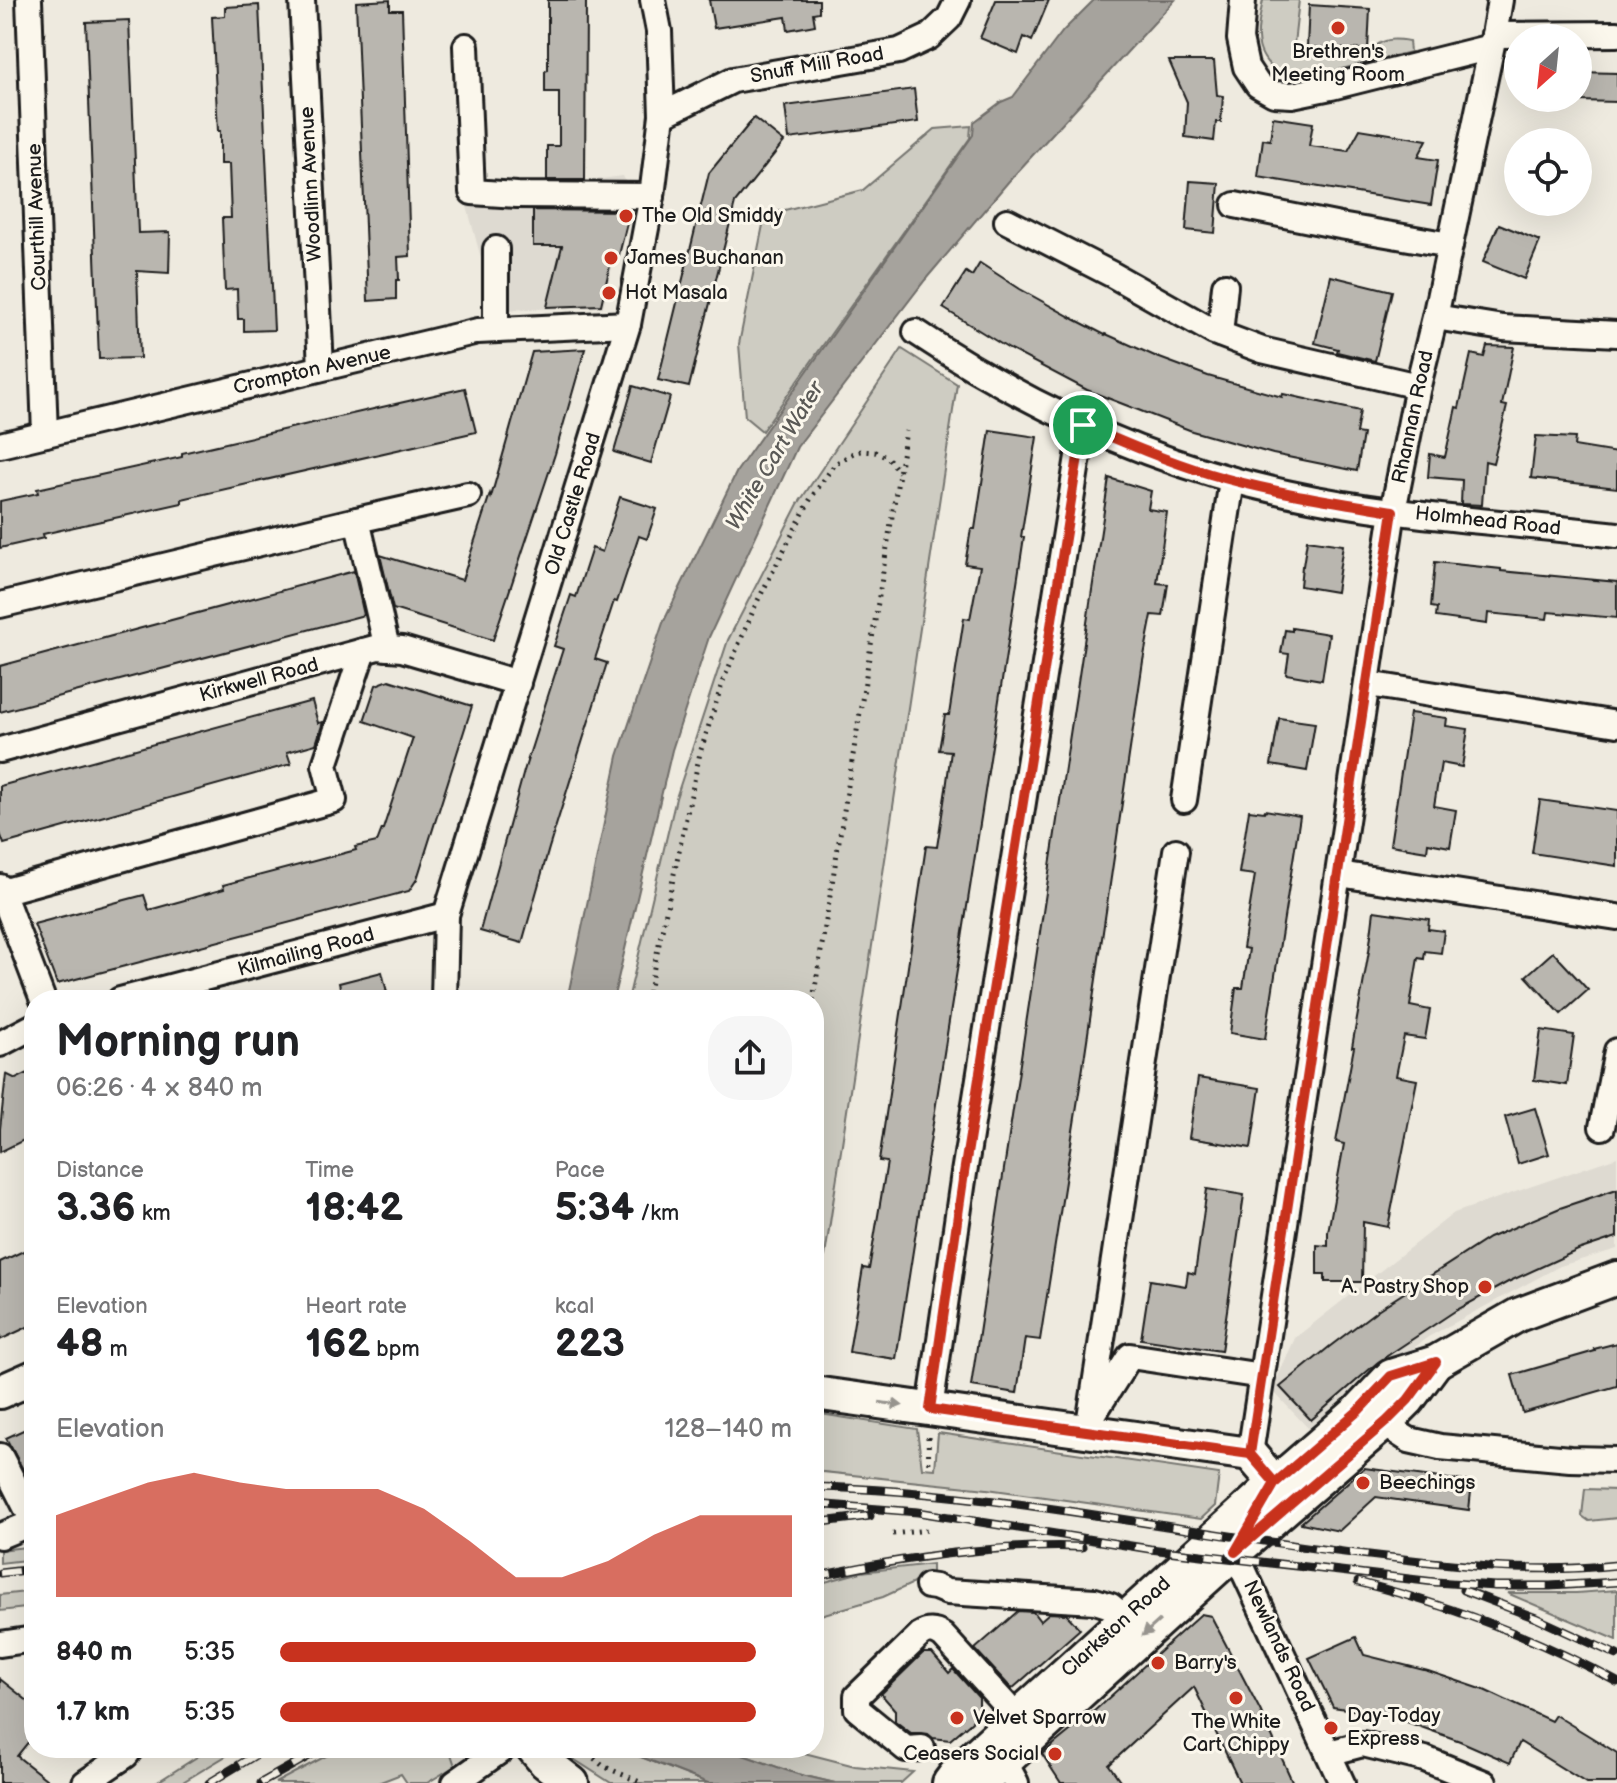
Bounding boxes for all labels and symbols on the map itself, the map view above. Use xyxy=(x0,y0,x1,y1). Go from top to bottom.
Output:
marker: Brethren's Meeting Room xyxy=(1329,19,1347,37)
north arrow xyxy=(1504,24,1592,112)
place label: Brethren's Meeting Room xyxy=(1271,40,1405,87)
street label: Snuff Mill Road xyxy=(748,41,886,89)
street label: Woodlinn Avenue xyxy=(295,106,327,262)
street label: Courthill Avenue xyxy=(22,143,52,291)
place label: The Old Smiddy xyxy=(642,204,783,228)
marker: The Old Smiddy xyxy=(617,207,635,225)
place label: James Buchanan xyxy=(627,246,784,270)
marker: James Buchanan xyxy=(602,249,620,267)
place label: Hot Masala xyxy=(625,281,728,305)
marker: Hot Masala xyxy=(600,284,618,302)
street label: Crompton Avenue xyxy=(231,340,393,400)
street label: Rhannan Road xyxy=(1387,348,1439,486)
water label: White Cart Water xyxy=(720,375,831,535)
pin xyxy=(1049,391,1117,459)
street label: Old Castle Road xyxy=(540,430,606,578)
street label: Holmhead Road xyxy=(1414,501,1562,541)
street label: Kirkwell Road xyxy=(197,653,321,707)
street label: Kilmailing Road xyxy=(235,922,377,982)
place label: A. Pastry Shop xyxy=(1341,1275,1469,1299)
marker: A. Pastry Shop xyxy=(1476,1278,1494,1296)
one-way arrow xyxy=(879,1397,904,1410)
place label: Beechings xyxy=(1379,1471,1476,1495)
marker: Beechings xyxy=(1354,1474,1372,1492)
street label: Clarkston Road xyxy=(1056,1572,1176,1682)
street label: Newlands Road xyxy=(1238,1576,1320,1716)
one-way arrow xyxy=(1142,1619,1161,1637)
place label: Barry's xyxy=(1174,1651,1237,1675)
marker: Barry's xyxy=(1149,1654,1167,1672)
marker: The White Cart Chippy xyxy=(1227,1689,1245,1707)
place label: Day-Today Express xyxy=(1347,1704,1440,1751)
place label: Velvet Sparrow xyxy=(973,1706,1107,1730)
marker: Velvet Sparrow xyxy=(948,1709,966,1727)
place label: The White Cart Chippy xyxy=(1183,1710,1289,1757)
marker: Day-Today Express xyxy=(1322,1719,1340,1737)
place label: Ceasers Social xyxy=(903,1742,1039,1766)
marker: Ceasers Social xyxy=(1046,1745,1064,1763)

